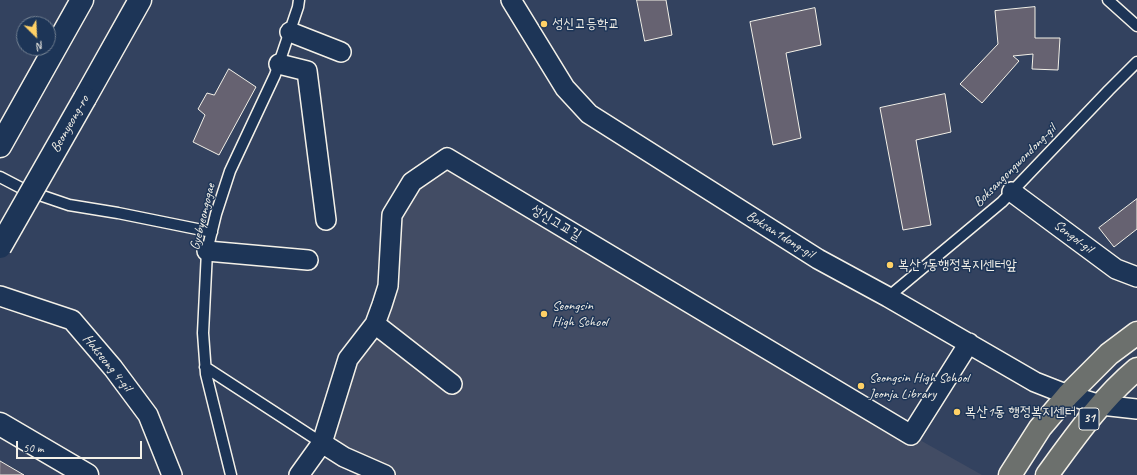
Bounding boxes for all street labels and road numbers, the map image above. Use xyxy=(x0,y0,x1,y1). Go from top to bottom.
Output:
street label: Beonyeong-ro xyxy=(47,92,93,156)
street label: Boksangongwondong-gil xyxy=(970,121,1060,211)
street label: Gyebyeongogae xyxy=(187,182,219,252)
street label: 성신고교길 xyxy=(528,201,584,245)
street label: Boksan1dong-gil xyxy=(743,208,817,262)
street label: Songol-gil xyxy=(1050,217,1096,257)
street label: Hakseong 4-gil xyxy=(79,331,135,395)
road number: 31 xyxy=(1079,408,1099,430)

